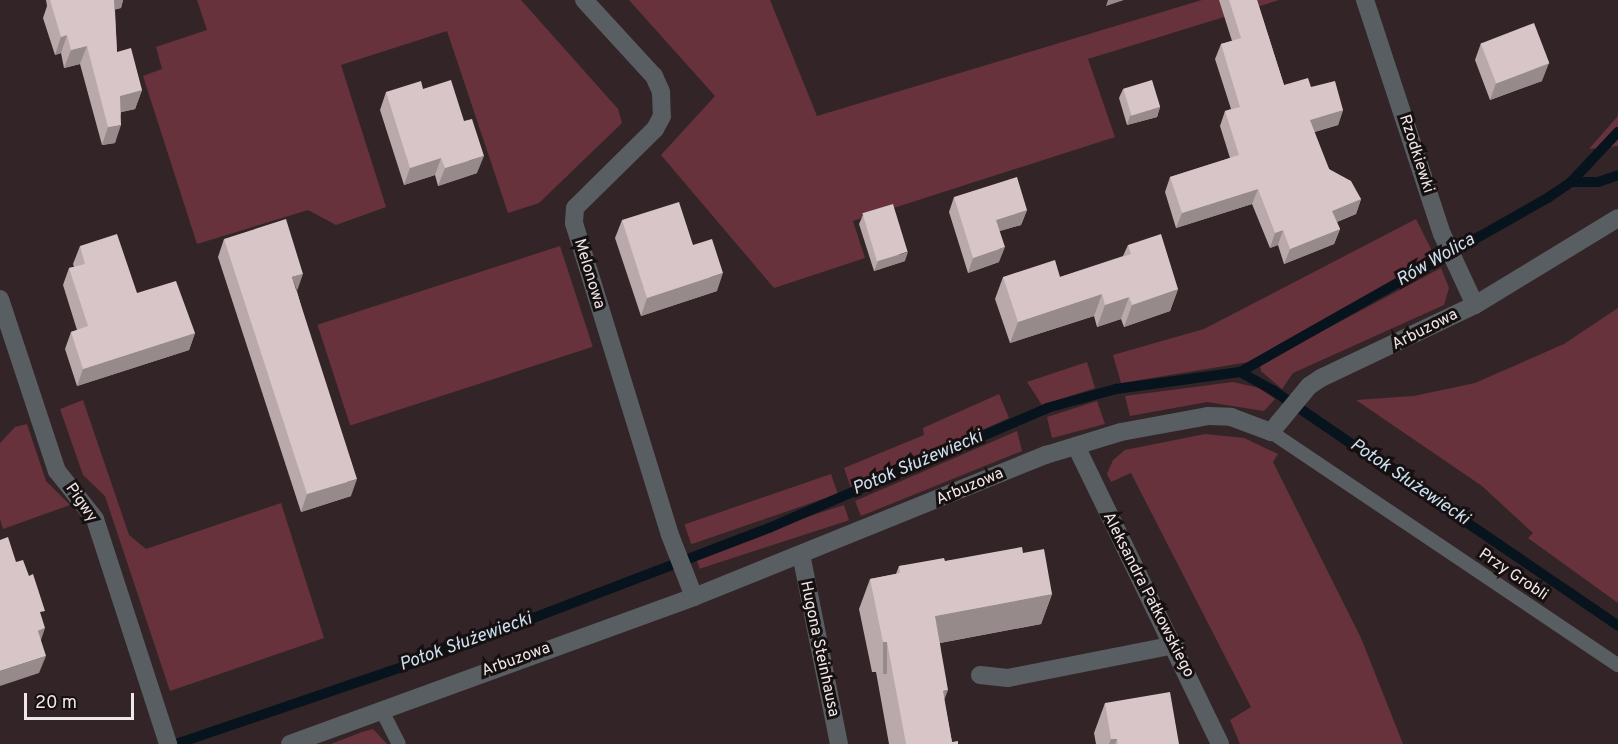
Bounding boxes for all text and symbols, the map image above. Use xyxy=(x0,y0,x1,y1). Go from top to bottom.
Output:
street label: Rzodkiewki xyxy=(1394,112,1438,196)
water label: Rów Wolica xyxy=(1393,230,1479,292)
street label: Melonowa xyxy=(569,237,609,311)
street label: Arbuzowa xyxy=(1389,305,1461,355)
water label: Potok Służewiecki xyxy=(850,427,986,501)
water label: Potok Służewiecki xyxy=(1345,435,1473,531)
street label: Arbuzowa xyxy=(933,464,1007,510)
street label: Pigwy xyxy=(61,480,101,526)
street label: Aleksandra Patkowskiego xyxy=(1098,509,1198,681)
street label: Przy Grobli xyxy=(1475,545,1551,605)
street label: Hugona Steinhausa xyxy=(795,579,843,719)
water label: Potok Służewiecki xyxy=(397,609,535,677)
street label: Arbuzowa xyxy=(479,639,553,681)
scale bar xyxy=(27,681,136,719)
text: 20 m xyxy=(35,692,77,715)

